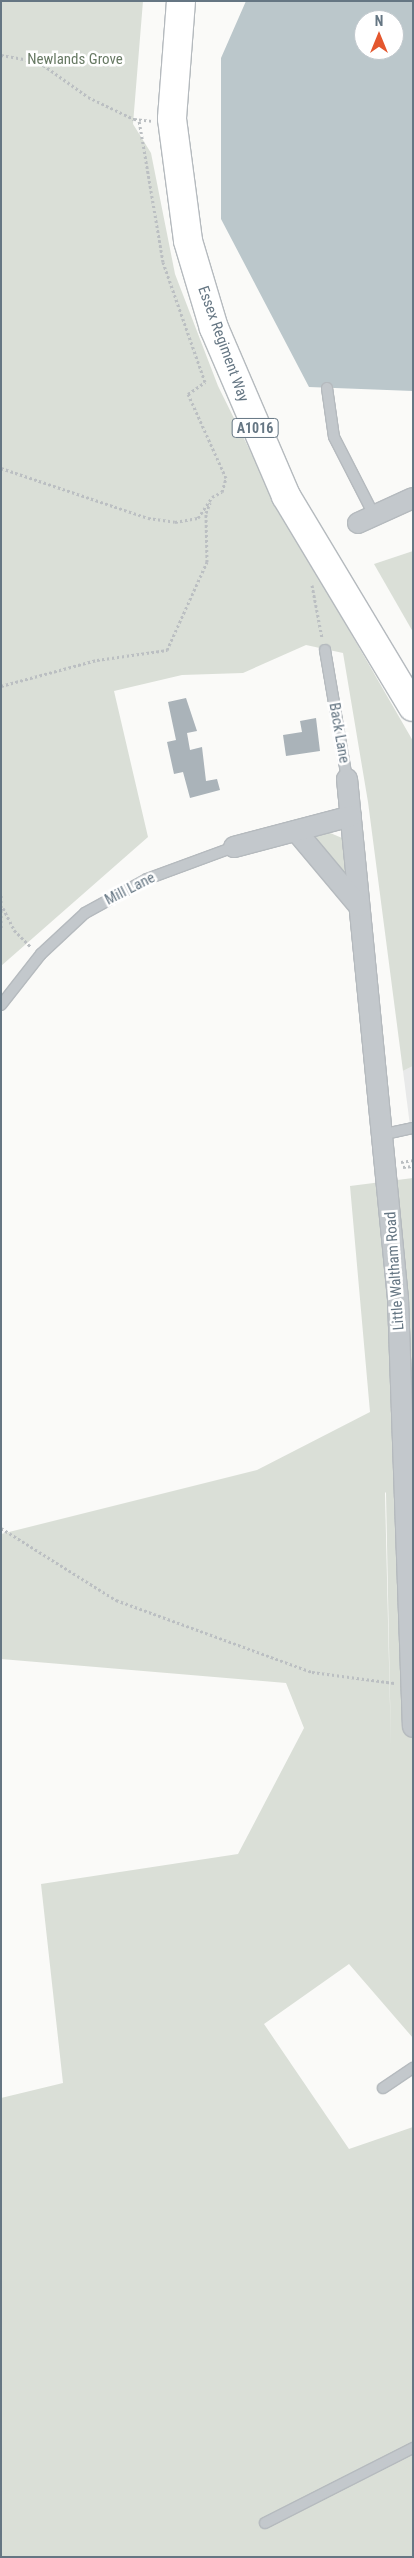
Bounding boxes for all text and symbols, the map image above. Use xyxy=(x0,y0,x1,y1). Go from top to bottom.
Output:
north arrow xyxy=(354,10,404,60)
text: N xyxy=(375,13,383,29)
park label: Newlands Grove xyxy=(27,51,123,69)
street label: Essex Regiment Way xyxy=(194,284,252,404)
road number: A1016 xyxy=(231,416,279,439)
street label: Back Lane xyxy=(325,701,353,765)
street label: Mill Lane xyxy=(102,869,158,909)
street label: Little Waltham Road xyxy=(382,1211,408,1331)

